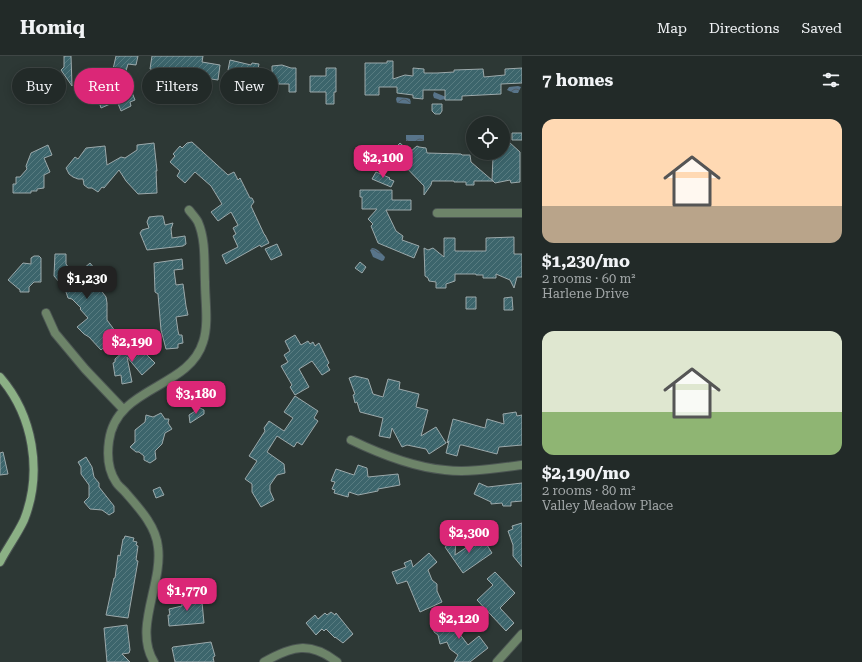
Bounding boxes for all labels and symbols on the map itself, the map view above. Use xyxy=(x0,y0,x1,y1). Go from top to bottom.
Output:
pin: $2,100 xyxy=(350,145,416,179)
pin: $1,230 xyxy=(54,266,120,300)
pin: $2,190 xyxy=(99,329,165,363)
pin: $3,180 xyxy=(163,381,229,415)
pin: $2,300 xyxy=(436,520,502,554)
pin: $1,770 xyxy=(154,578,220,612)
pin: $2,120 xyxy=(426,606,492,640)

